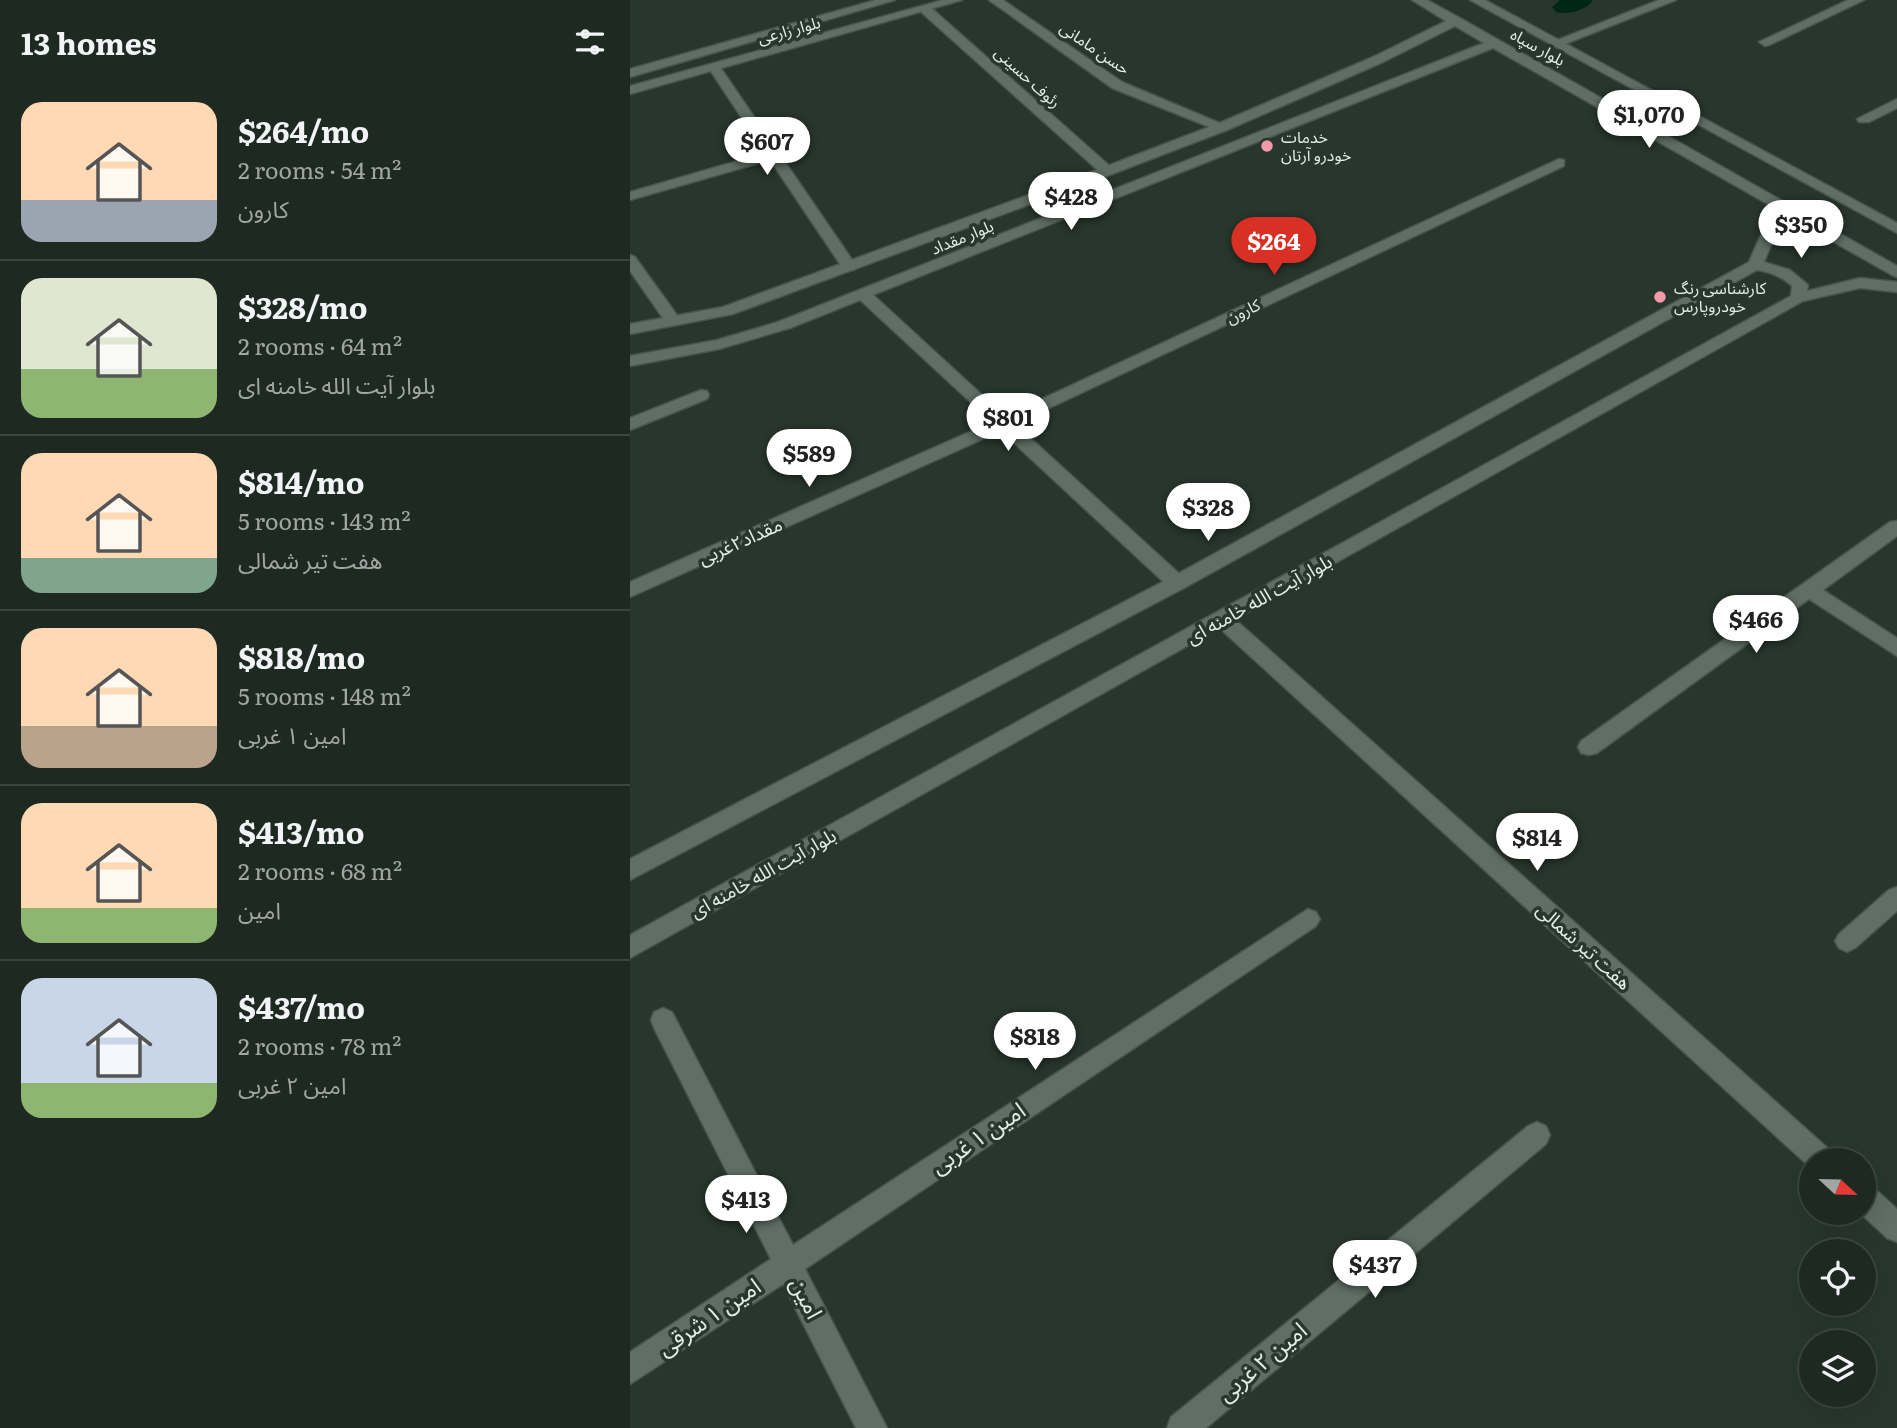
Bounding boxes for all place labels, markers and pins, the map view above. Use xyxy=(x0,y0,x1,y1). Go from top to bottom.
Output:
pin: $1,070 xyxy=(1592,90,1706,150)
pin: $607 xyxy=(726,118,808,177)
place label: خدمات خودرو آرتان xyxy=(1281,124,1351,166)
marker: خدمات خودرو آرتان xyxy=(1259,138,1275,154)
pin: $428 xyxy=(1030,173,1112,232)
pin: $350 xyxy=(1760,201,1842,260)
pin: $264 xyxy=(1233,218,1315,277)
place label: کارشناسی رنگ خودروپارس xyxy=(1674,275,1767,317)
marker: کارشناسی رنگ خودروپارس xyxy=(1652,289,1668,305)
pin: $801 xyxy=(967,393,1049,453)
pin: $589 xyxy=(768,430,850,489)
pin: $328 xyxy=(1167,484,1249,543)
pin: $466 xyxy=(1715,596,1797,655)
pin: $814 xyxy=(1496,814,1578,873)
pin: $818 xyxy=(994,1012,1076,1072)
pin: $413 xyxy=(705,1176,787,1235)
pin: $437 xyxy=(1334,1240,1416,1300)

